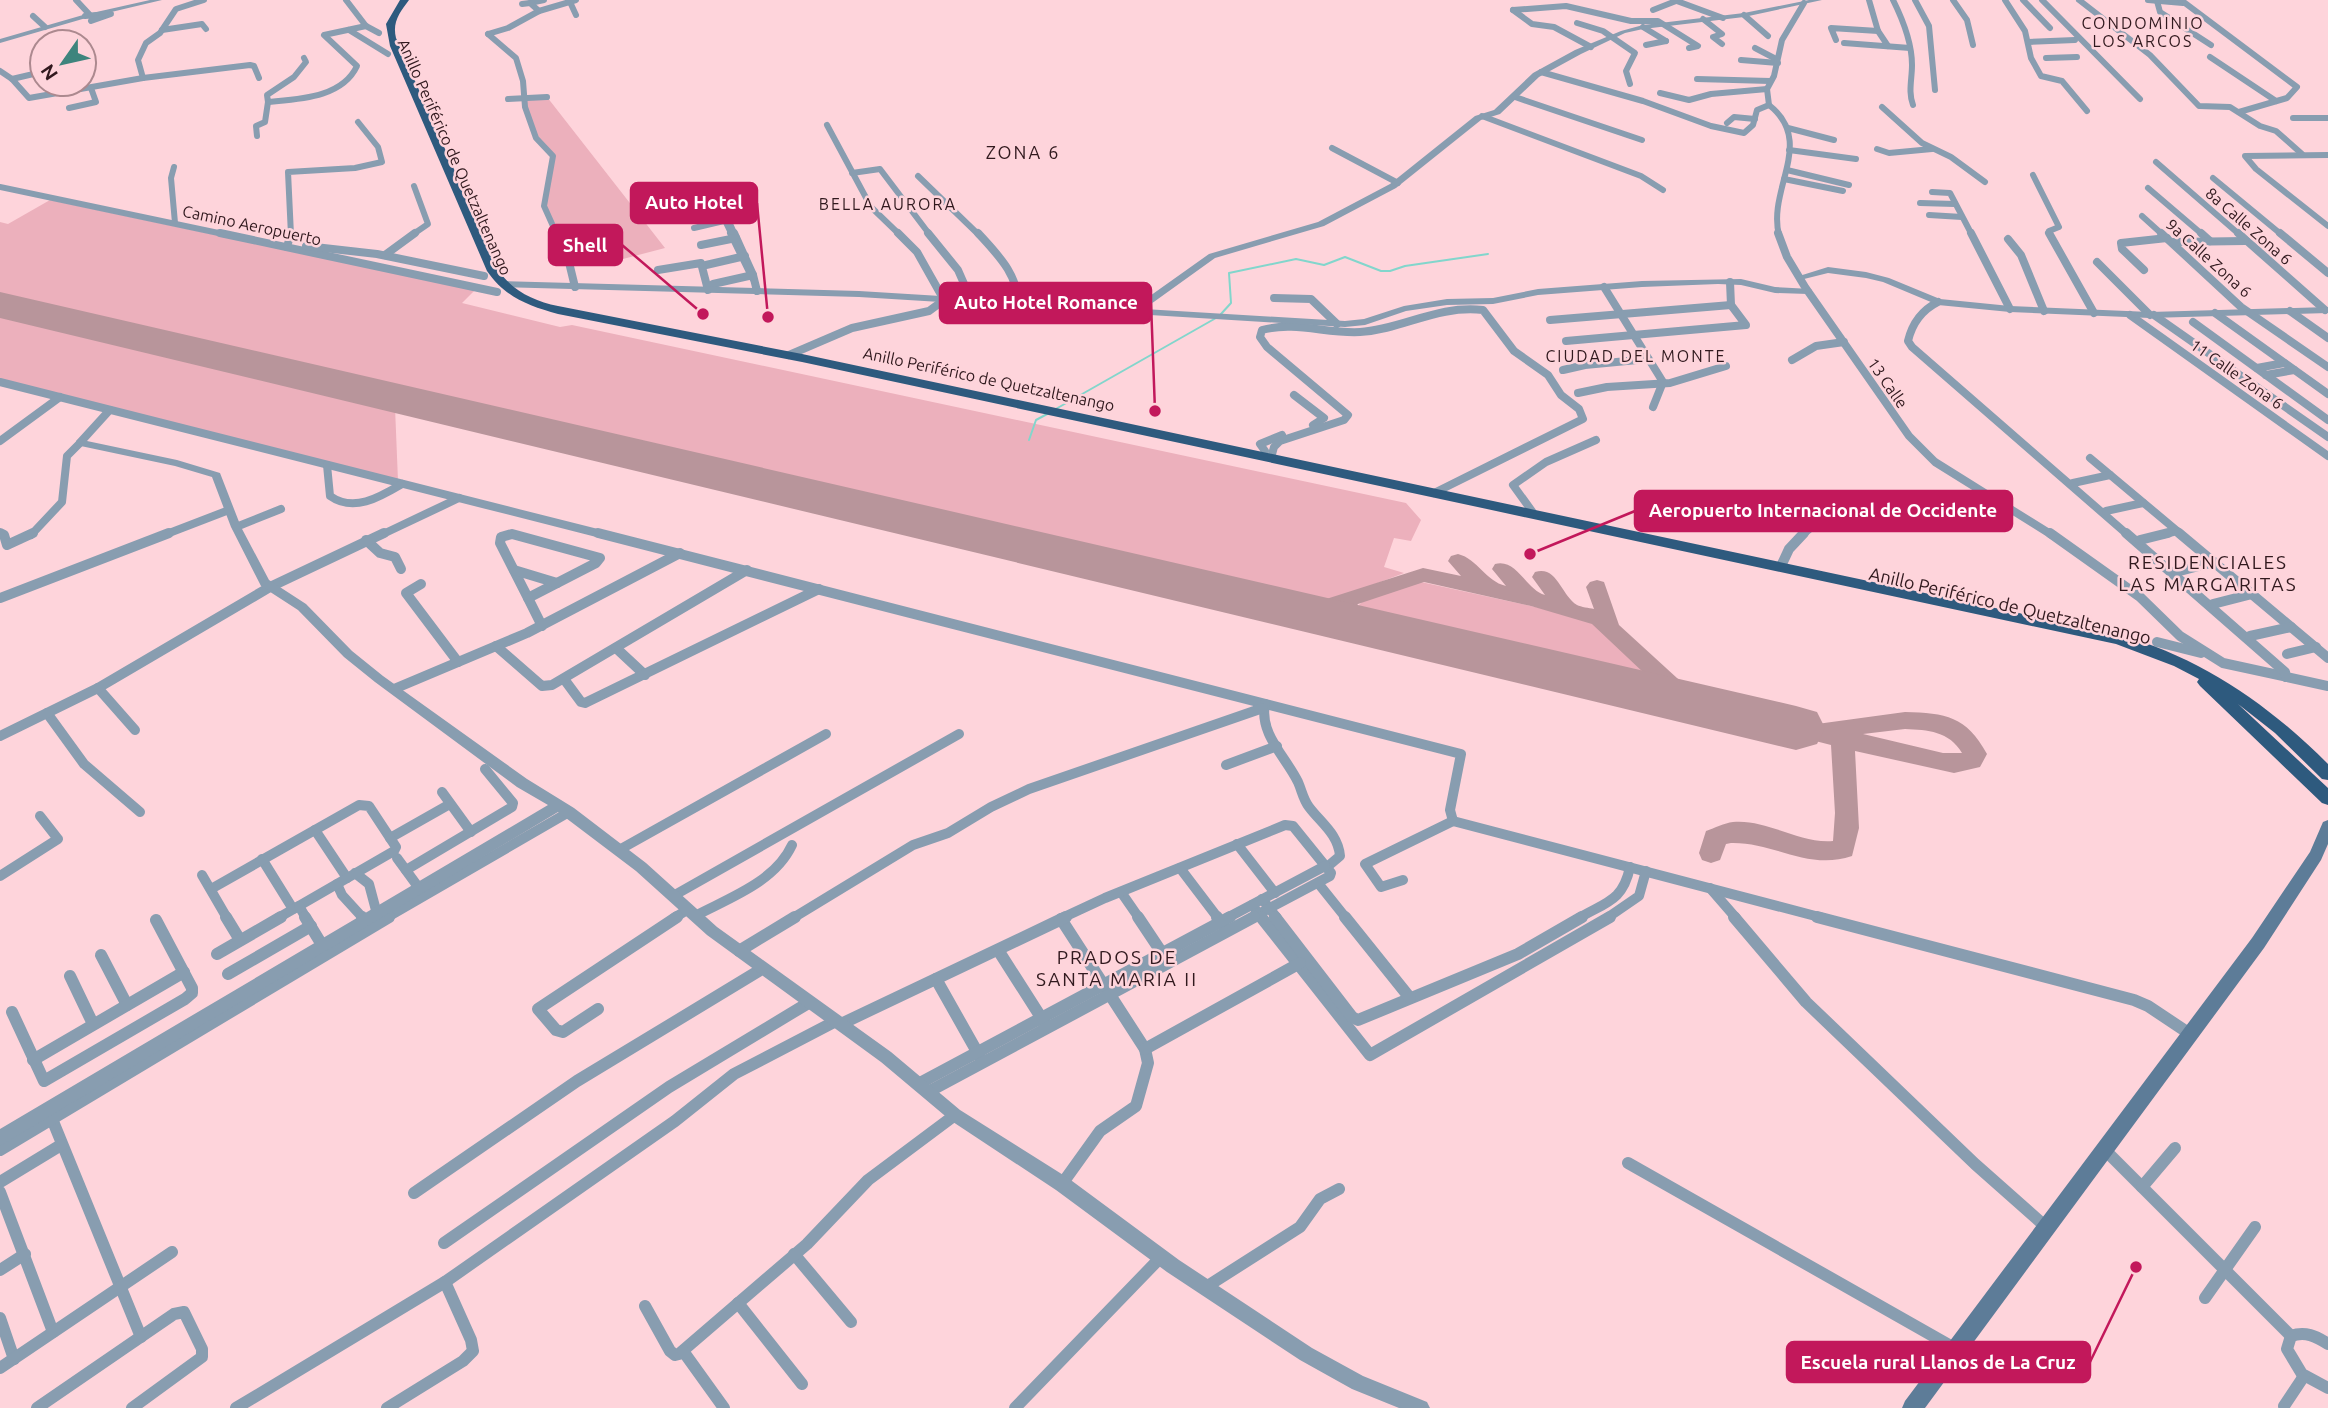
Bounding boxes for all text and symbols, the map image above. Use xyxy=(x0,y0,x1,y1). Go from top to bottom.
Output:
district label: CONDOMINIO LOS ARCOS xyxy=(2081,14,2205,50)
north arrow xyxy=(28,28,98,98)
street label: Anillo Periférico de Quetzaltenango xyxy=(395,36,515,278)
text: N xyxy=(36,60,62,85)
district label: ZONA 6 xyxy=(986,142,1060,162)
callout: Auto Hotel xyxy=(631,183,757,223)
street label: 8a Calle Zona 6 xyxy=(2202,184,2296,268)
text: Auto Hotel xyxy=(645,191,743,213)
district label: BELLA AURORA xyxy=(819,195,957,213)
street label: Camino Aeropuerto xyxy=(181,201,323,249)
street label: 9a Calle Zona 6 xyxy=(2163,215,2255,301)
callout: Shell xyxy=(549,225,622,265)
text: Shell xyxy=(563,234,607,256)
callout: Auto Hotel Romance xyxy=(940,283,1151,323)
text: Auto Hotel Romance xyxy=(954,291,1138,313)
street label: 11 Calle Zona 6 xyxy=(2187,335,2287,413)
street label: Anillo Periférico de Quetzaltenango xyxy=(862,344,1116,414)
district label: CIUDAD DEL MONTE xyxy=(1545,347,1727,365)
street label: 13 Calle xyxy=(1864,354,1912,412)
callout: Aeropuerto Internacional de Occidente xyxy=(1635,491,2012,531)
text: Aeropuerto Internacional de Occidente xyxy=(1649,499,1997,521)
district label: RESIDENCIALES LAS MARGARITAS xyxy=(2118,551,2298,595)
street label: Anillo Periférico de Quetzaltenango xyxy=(1867,563,2153,648)
district label: PRADOS DE SANTA MARIA II xyxy=(1036,946,1198,990)
callout: Escuela rural Llanos de La Cruz xyxy=(1787,1342,2090,1382)
text: Escuela rural Llanos de La Cruz xyxy=(1800,1351,2076,1373)

